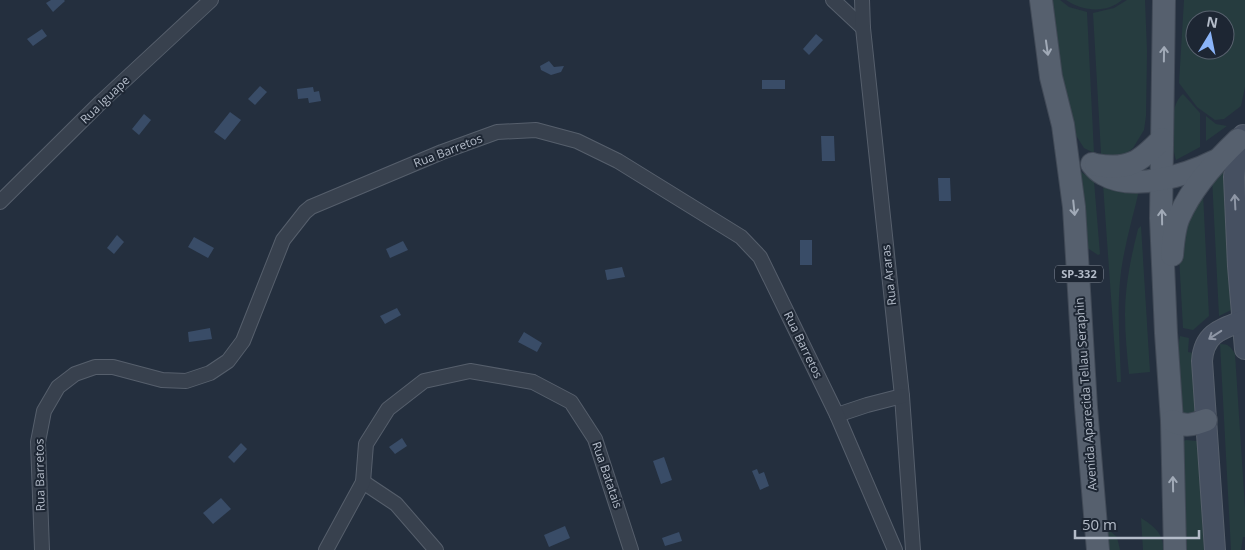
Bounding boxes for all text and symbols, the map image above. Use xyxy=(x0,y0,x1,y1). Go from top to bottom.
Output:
north arrow xyxy=(1185,10,1235,60)
text: N xyxy=(1205,11,1220,32)
one-way arrow xyxy=(1043,40,1053,56)
one-way arrow xyxy=(1159,46,1169,62)
street label: Rua Iguape xyxy=(76,72,133,127)
street label: Rua Barretos xyxy=(411,129,485,172)
one-way arrow xyxy=(1231,195,1240,211)
one-way arrow xyxy=(1069,200,1079,216)
one-way arrow xyxy=(1157,209,1167,225)
street label: Rua Araras xyxy=(877,244,900,306)
road number: SP-332 xyxy=(1055,266,1103,282)
street label: Avenida Aparecida Tellau Seraphin xyxy=(1070,297,1101,491)
street label: Rua Barretos xyxy=(780,308,827,381)
one-way arrow xyxy=(1208,329,1222,340)
street label: Rua Barretos xyxy=(30,438,49,512)
street label: Rua Batatais xyxy=(588,439,627,511)
one-way arrow xyxy=(1169,476,1178,492)
scale bar xyxy=(1075,508,1199,540)
text: 50 m xyxy=(1082,514,1117,534)

